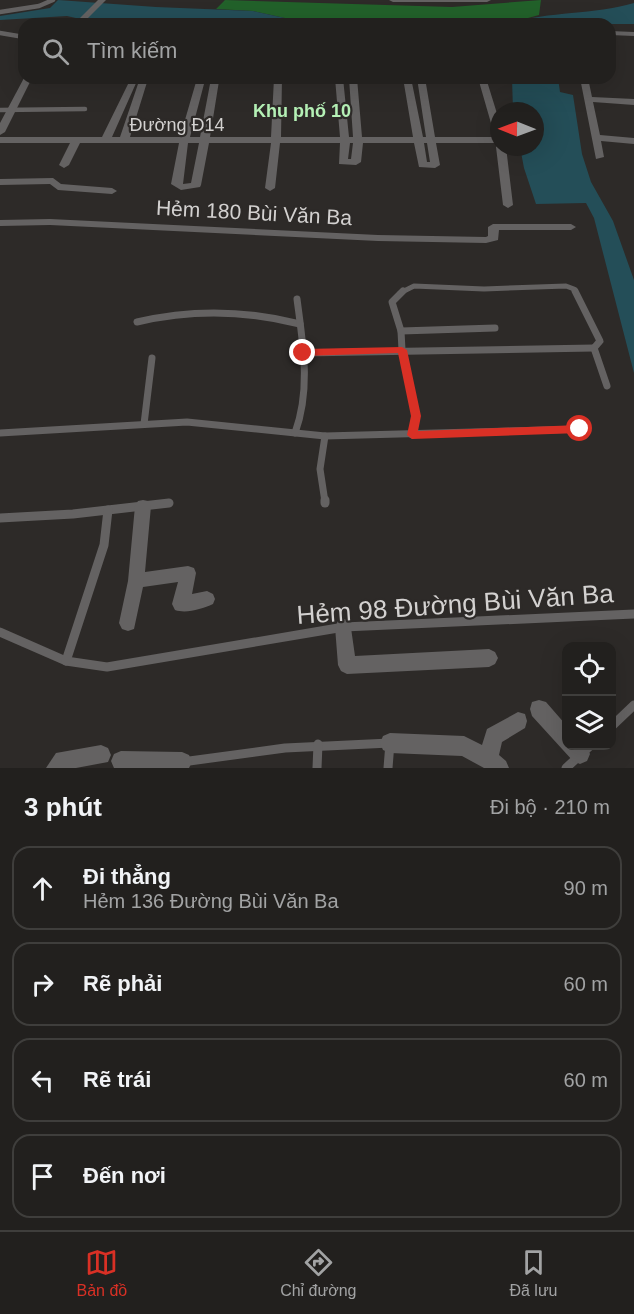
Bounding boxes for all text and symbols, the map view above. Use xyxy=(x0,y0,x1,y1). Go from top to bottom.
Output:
search box xyxy=(18,18,616,84)
icon: search xyxy=(39,35,72,68)
text: Tìm kiếm xyxy=(87,38,177,63)
district label: Khu phố 10 xyxy=(253,101,351,121)
north arrow xyxy=(490,102,544,156)
street label: Đường Đ14 xyxy=(130,115,224,135)
street label: Hẻm 180 Bùi Văn Ba xyxy=(155,196,353,229)
route end xyxy=(289,339,315,365)
route start xyxy=(566,415,592,441)
street label: Hẻm 98 Đường Bùi Văn Ba xyxy=(295,578,615,630)
map controls xyxy=(562,642,616,750)
button: locate xyxy=(562,642,616,696)
button: layers xyxy=(562,696,616,750)
text: 3 phút xyxy=(24,792,102,822)
text: Đi bộ · 210 m xyxy=(490,796,610,818)
text: Đi thẳng xyxy=(83,864,171,889)
icon: ahead xyxy=(26,872,59,905)
text: 90 m xyxy=(564,877,608,899)
text: Hẻm 136 Đường Bùi Văn Ba xyxy=(83,890,339,912)
icon: right xyxy=(26,968,59,1001)
text: Rẽ phải xyxy=(83,971,162,996)
text: 60 m xyxy=(564,973,608,995)
icon: left xyxy=(26,1064,59,1097)
text: Rẽ trái xyxy=(83,1067,151,1092)
text: 60 m xyxy=(564,1069,608,1091)
icon: arrive xyxy=(26,1160,59,1193)
text: Đến nơi xyxy=(83,1163,166,1188)
tab: Bản đồ xyxy=(76,1246,127,1300)
tab: Chỉ đường xyxy=(280,1246,357,1300)
tab: Đã lưu xyxy=(509,1246,558,1300)

